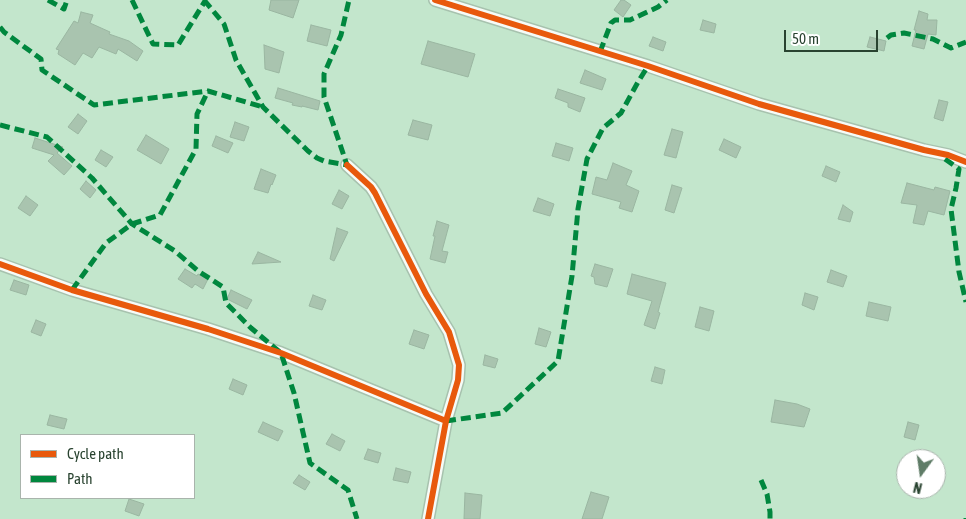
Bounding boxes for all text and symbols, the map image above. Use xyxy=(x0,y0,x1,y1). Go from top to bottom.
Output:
scale bar xyxy=(786,20,880,52)
text: 50 m xyxy=(792,30,819,47)
legend xyxy=(20,434,195,499)
text: Cycle path xyxy=(67,445,124,462)
north arrow xyxy=(896,449,946,499)
text: Path xyxy=(67,470,93,487)
text: N xyxy=(912,479,924,496)

